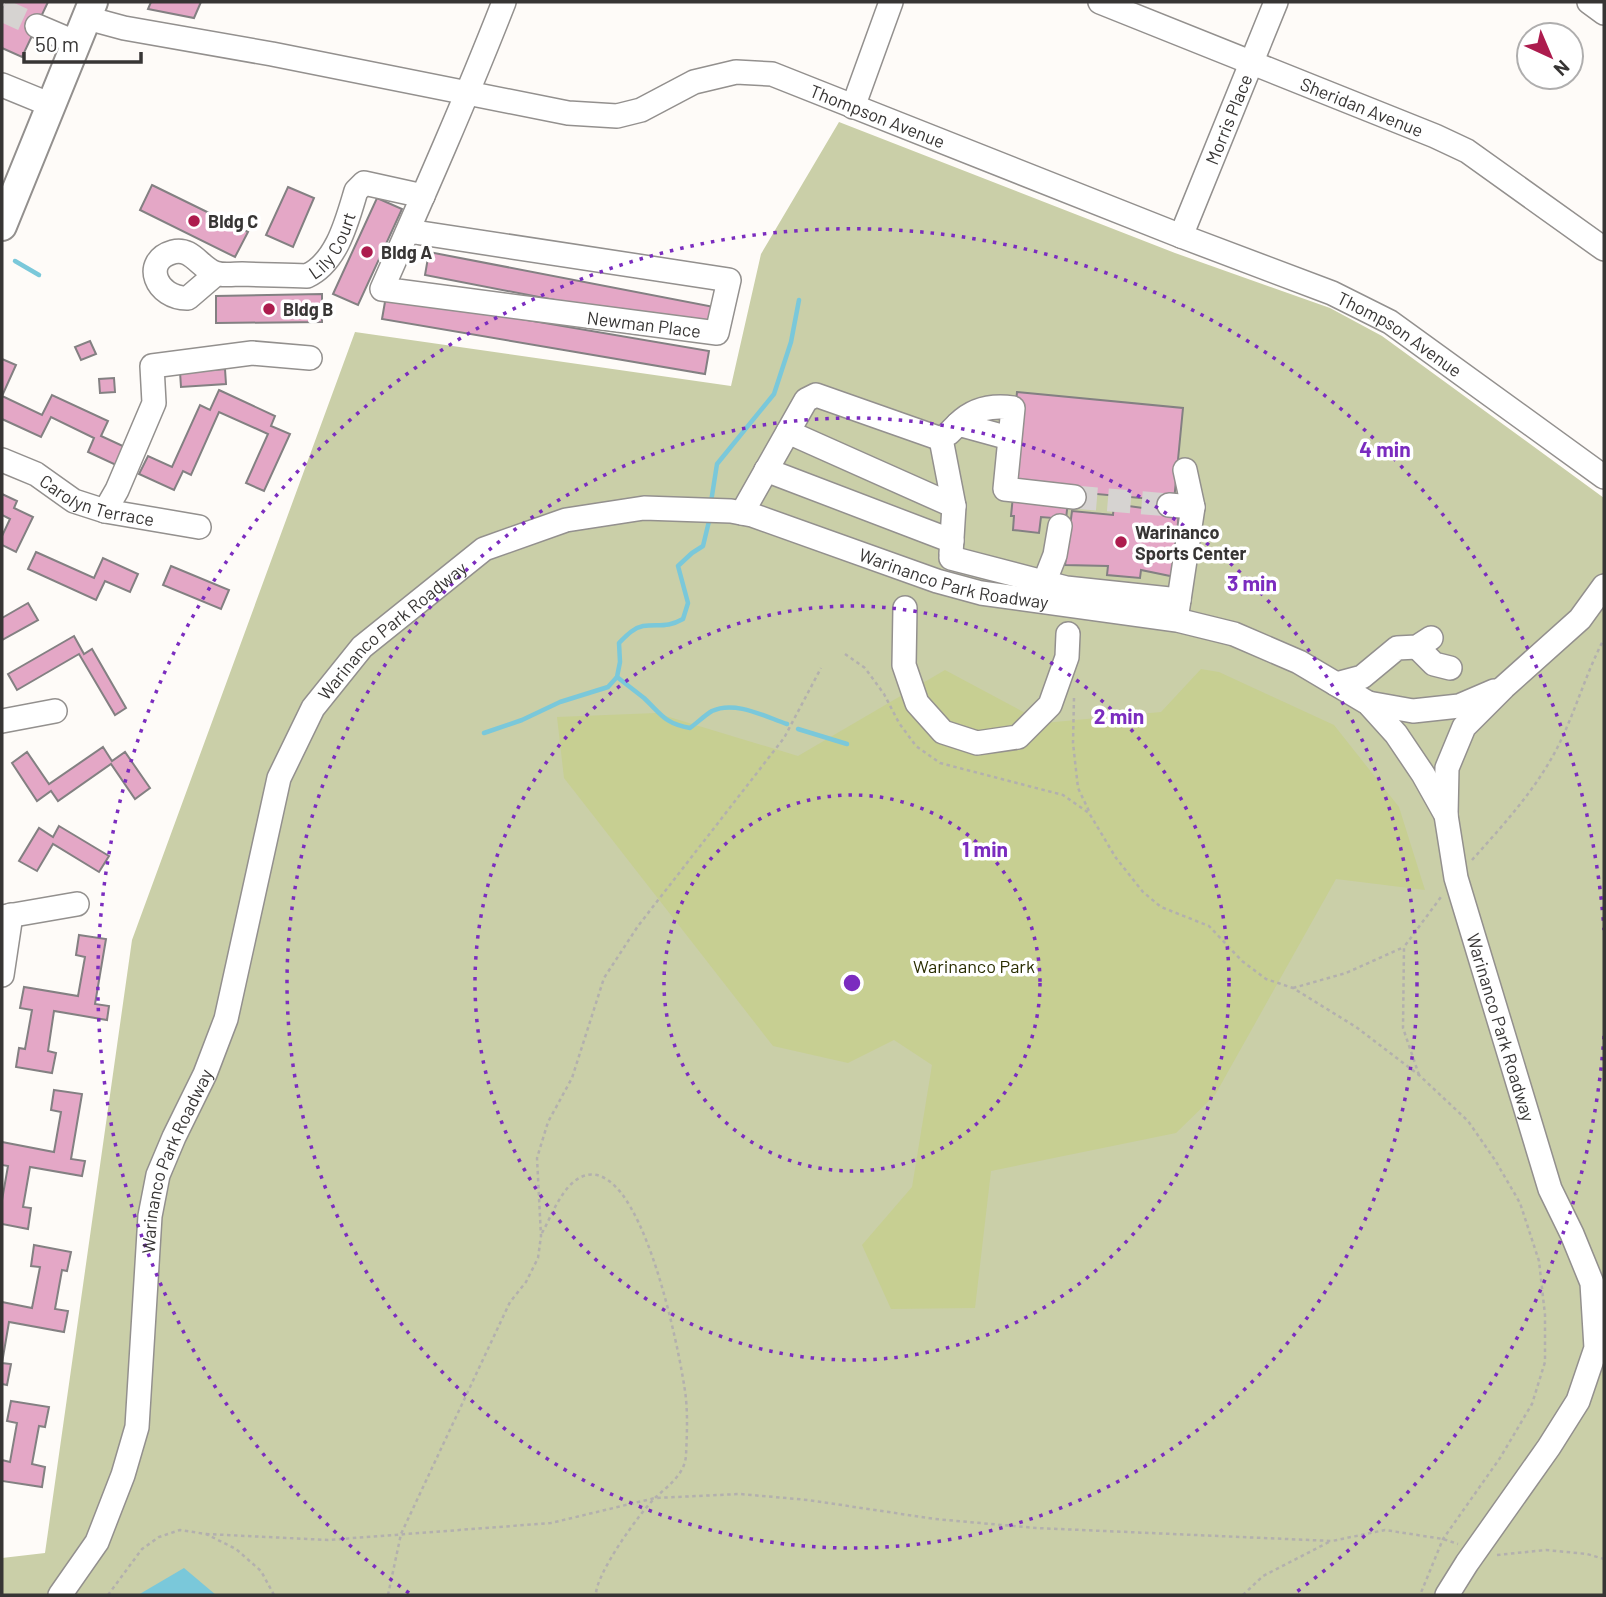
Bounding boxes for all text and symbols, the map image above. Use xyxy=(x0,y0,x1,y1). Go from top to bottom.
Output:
scale bar xyxy=(24,21,142,65)
north arrow xyxy=(1515,21,1585,91)
text: 50 m xyxy=(35,31,79,56)
text: N xyxy=(1550,56,1575,81)
street label: Morris Place xyxy=(1200,71,1257,168)
street label: Sheridan Avenue xyxy=(1297,72,1426,141)
street label: Thompson Avenue xyxy=(807,79,948,152)
street label: Lily Court xyxy=(304,209,360,284)
place label: Bldg C xyxy=(208,210,258,232)
marker: Bldg C xyxy=(186,213,202,229)
place label: Bldg A xyxy=(381,241,432,263)
marker: Bldg A xyxy=(359,244,375,260)
street label: Thompson Avenue xyxy=(1334,287,1466,381)
place label: Bldg B xyxy=(283,298,334,320)
marker: Bldg B xyxy=(261,301,277,317)
street label: Newman Place xyxy=(586,306,702,342)
text: 4 min xyxy=(1359,436,1411,461)
street label: Carolyn Terrace xyxy=(36,469,156,530)
place label: Warinanco Sports Center xyxy=(1135,521,1247,564)
marker: Warinanco Sports Center xyxy=(1113,534,1129,550)
street label: Warinanco Park Roadway xyxy=(856,543,1050,613)
street label: Warinanco Park Roadway xyxy=(313,556,471,704)
text: 3 min xyxy=(1227,570,1277,595)
text: 2 min xyxy=(1094,703,1144,728)
text: 1 min xyxy=(962,836,1008,861)
street label: Warinanco Park Roadway xyxy=(1462,930,1540,1124)
park label: Warinanco Park xyxy=(913,955,1035,977)
centre of rings xyxy=(840,971,864,995)
street label: Warinanco Park Roadway xyxy=(137,1066,217,1254)

